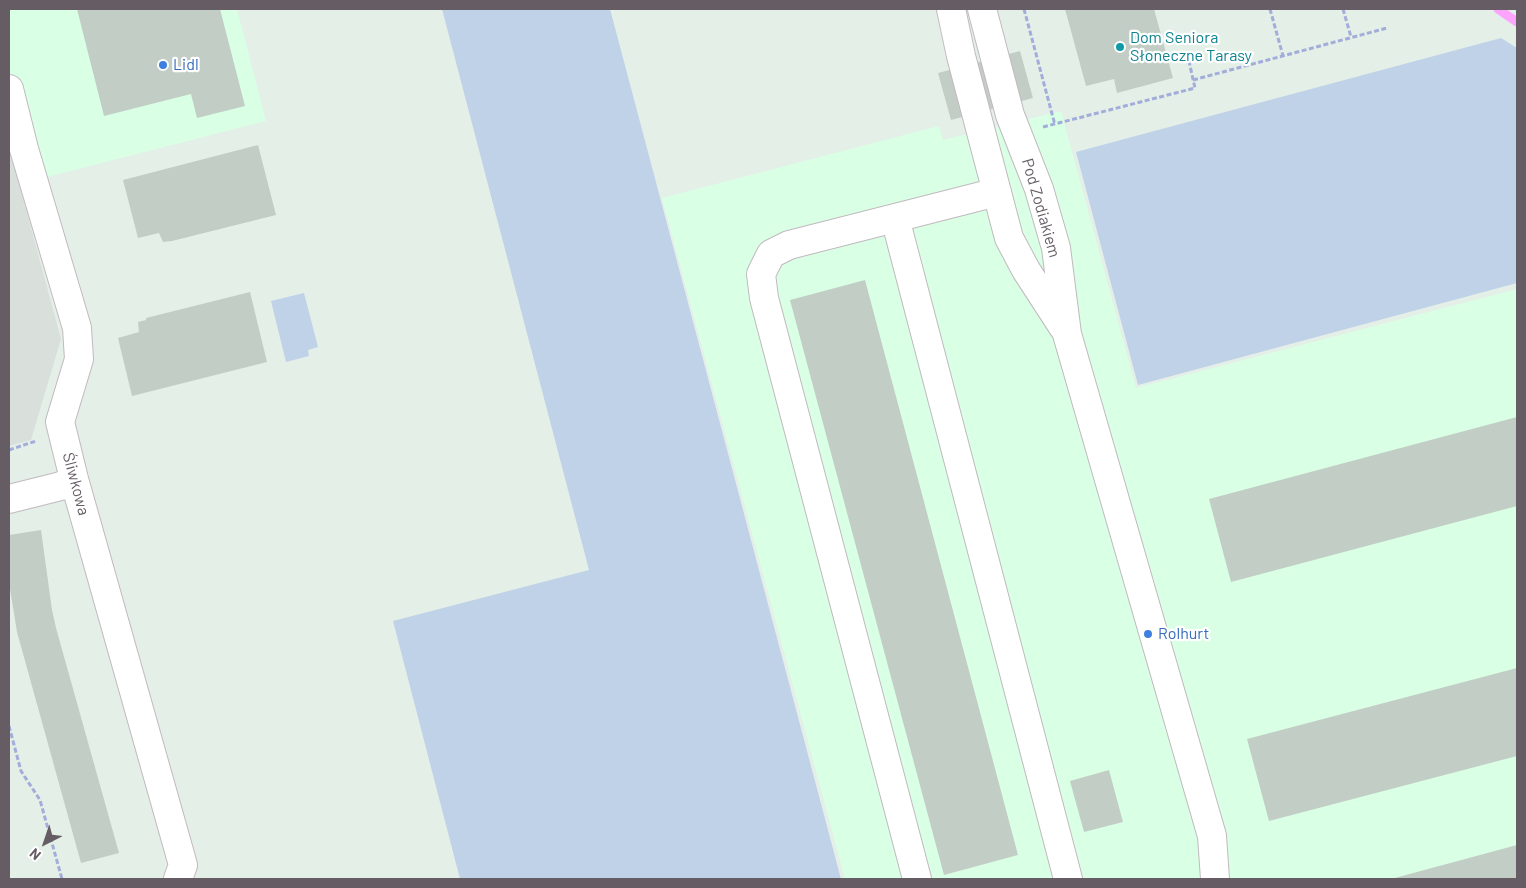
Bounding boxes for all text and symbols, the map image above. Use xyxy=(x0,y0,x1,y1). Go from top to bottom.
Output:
place label: Dom Seniora Słoneczne Tarasy xyxy=(1130,28,1252,66)
marker: Dom Seniora Słoneczne Tarasy xyxy=(1114,41,1126,53)
place label: Lidl xyxy=(173,55,199,75)
marker: Lidl xyxy=(157,59,169,71)
street label: Pod Zodiakiem xyxy=(1018,156,1064,260)
street label: Śliwkowa xyxy=(58,450,94,518)
place label: Rolhurt xyxy=(1158,624,1209,644)
marker: Rolhurt xyxy=(1142,628,1154,640)
north arrow xyxy=(20,818,70,868)
text: N xyxy=(26,845,44,864)

